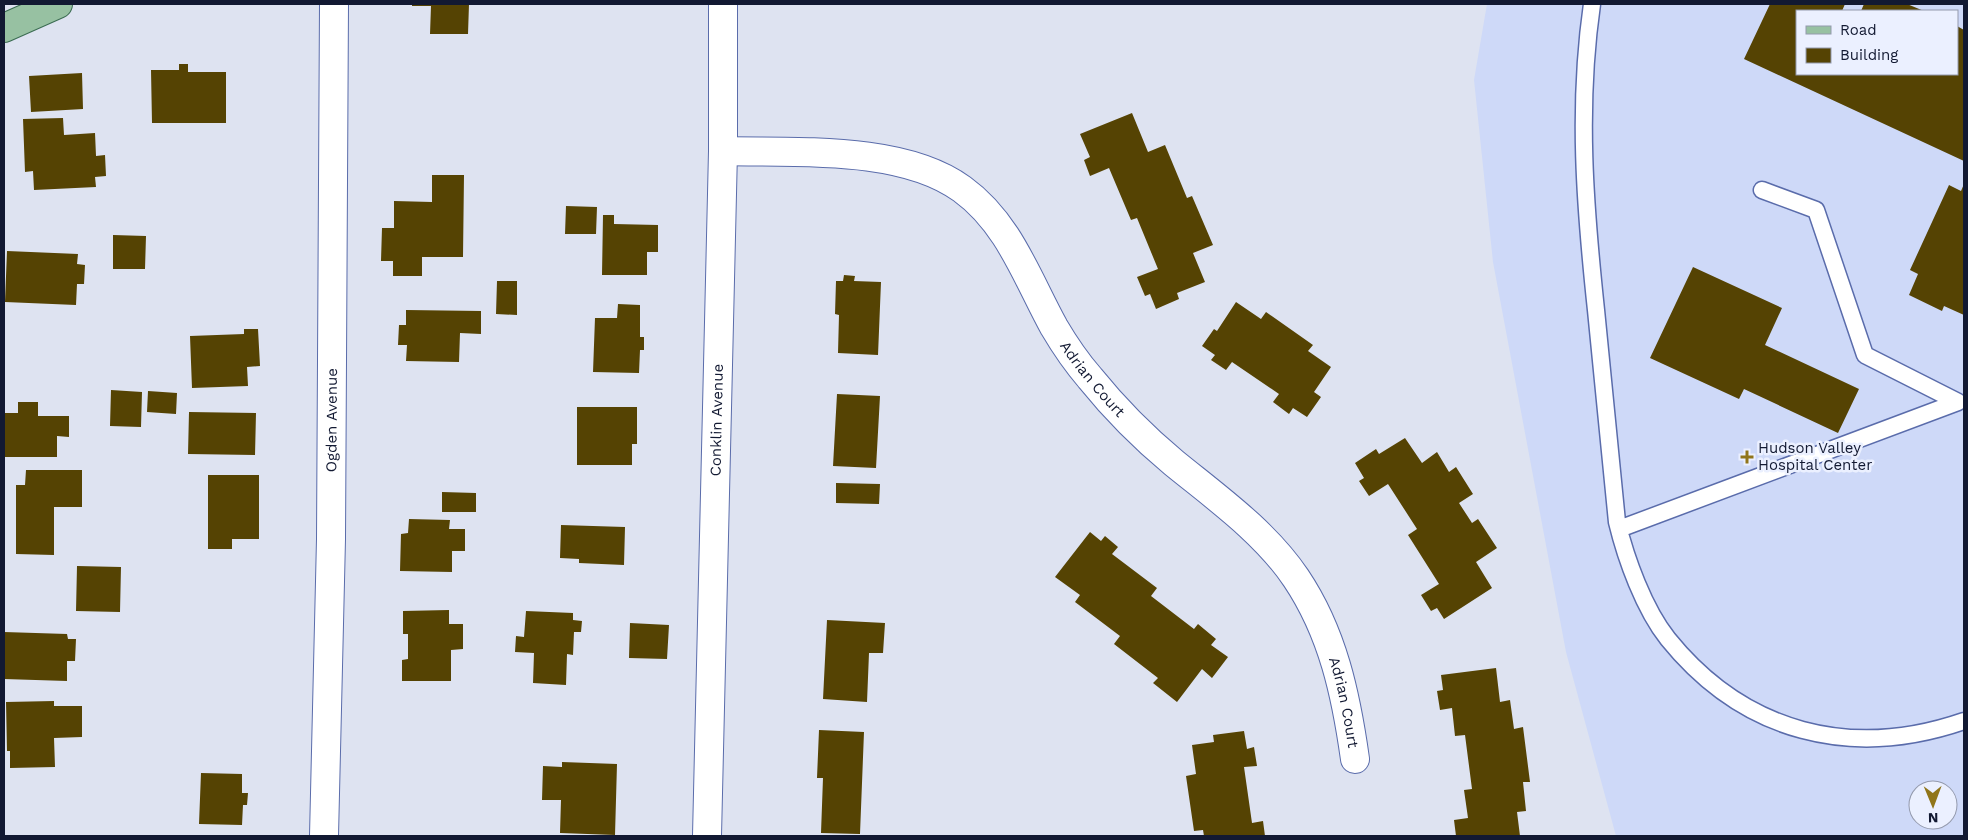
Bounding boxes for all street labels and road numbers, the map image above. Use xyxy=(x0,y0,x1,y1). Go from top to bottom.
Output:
street label: Adrian Court xyxy=(1056,338,1129,421)
street label: Conklin Avenue xyxy=(706,364,727,477)
street label: Ogden Avenue xyxy=(322,368,341,472)
street label: Adrian Court xyxy=(1325,655,1362,750)

